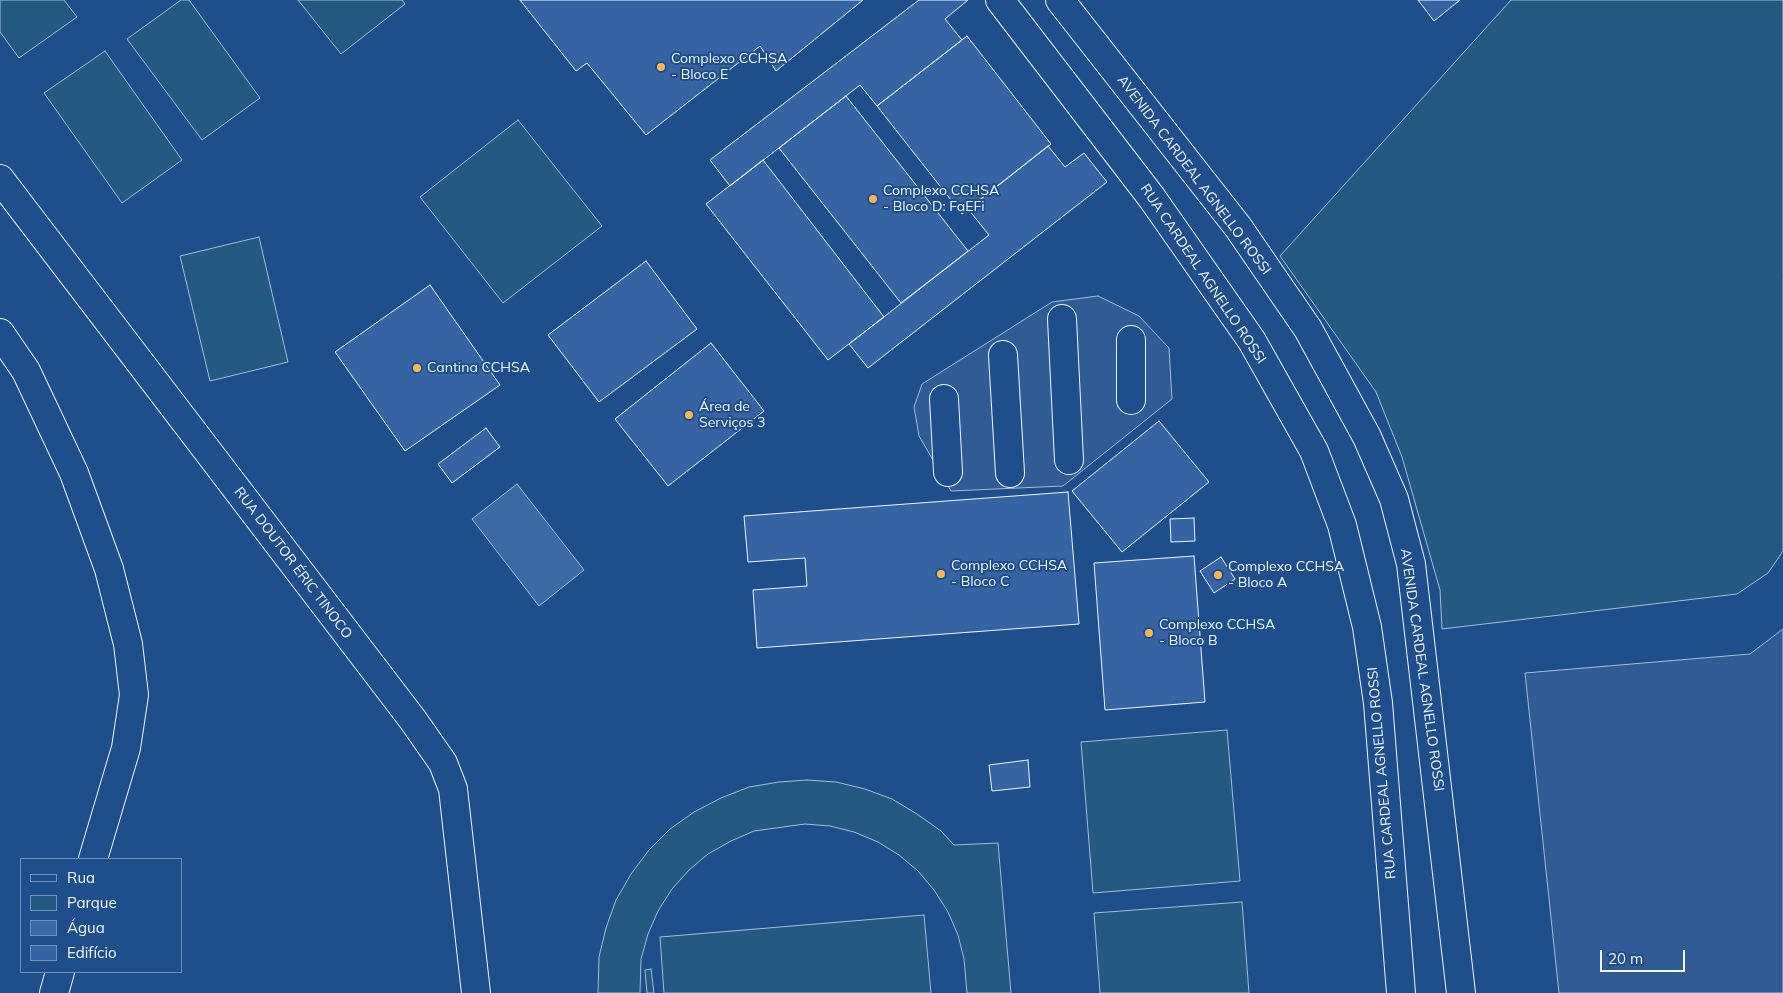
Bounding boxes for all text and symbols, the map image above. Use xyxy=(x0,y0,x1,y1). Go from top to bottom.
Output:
place label: Complexo CCHSA - Bloco E xyxy=(671,51,787,84)
marker: Complexo CCHSA - Bloco E xyxy=(655,61,667,73)
street label: AVENIDA CARDEAL AGNELLO ROSSI xyxy=(1114,72,1274,278)
street label: RUA CARDEAL AGNELLO ROSSI xyxy=(1137,181,1269,367)
place label: Complexo CCHSA - Bloco D: FaEFi xyxy=(883,183,999,216)
marker: Complexo CCHSA - Bloco D: FaEFi xyxy=(867,193,879,205)
place label: Cantina CCHSA xyxy=(427,360,530,376)
marker: Cantina CCHSA xyxy=(411,362,423,374)
place label: Área de Serviços 3 xyxy=(699,399,765,432)
marker: Área de Serviços 3 xyxy=(683,409,695,421)
street label: RUA DOUTOR ÉRIC TINOCO xyxy=(230,484,356,642)
street label: AVENIDA CARDEAL AGNELLO ROSSI xyxy=(1397,548,1447,792)
place label: Complexo CCHSA - Bloco C xyxy=(951,558,1067,590)
place label: Complexo CCHSA - Bloco A xyxy=(1228,559,1344,592)
marker: Complexo CCHSA - Bloco C xyxy=(935,568,947,580)
marker: Complexo CCHSA - Bloco A xyxy=(1212,569,1224,581)
place label: Complexo CCHSA - Bloco B xyxy=(1159,617,1275,650)
marker: Complexo CCHSA - Bloco B xyxy=(1143,627,1155,639)
street label: RUA CARDEAL AGNELLO ROSSI xyxy=(1364,666,1400,880)
legend xyxy=(20,858,182,973)
text: Rua xyxy=(67,868,95,887)
text: Parque xyxy=(67,893,117,912)
text: Água xyxy=(67,918,105,937)
scale bar xyxy=(1603,940,1688,972)
text: Edifício xyxy=(67,943,117,962)
text: 20 m xyxy=(1608,949,1643,968)

